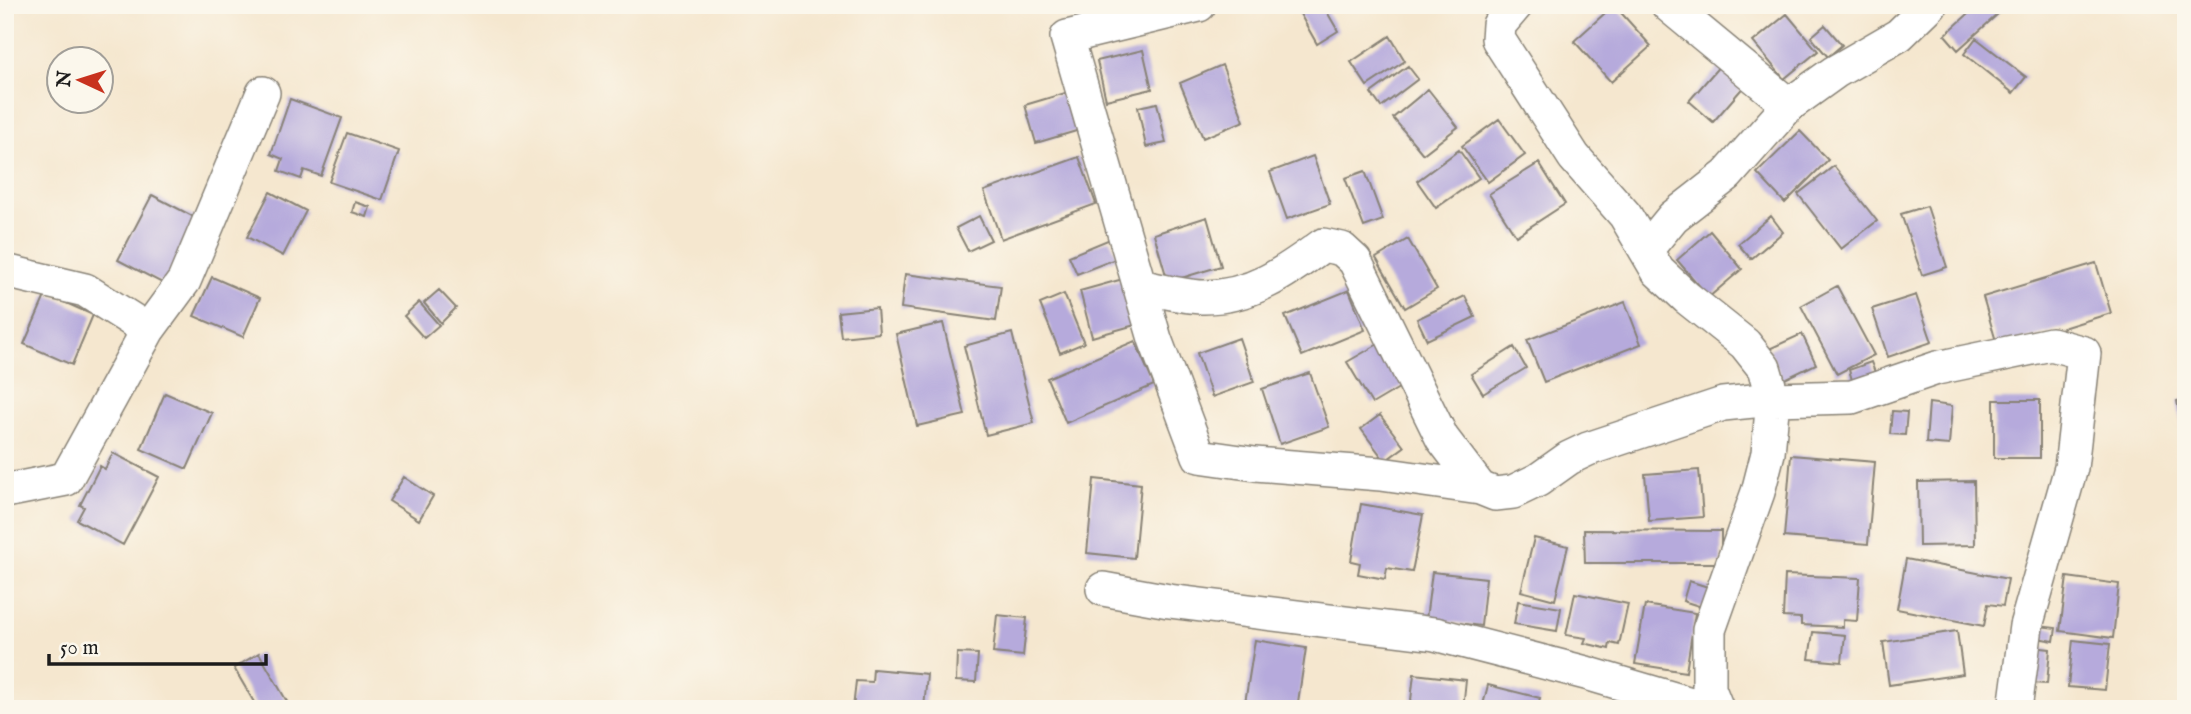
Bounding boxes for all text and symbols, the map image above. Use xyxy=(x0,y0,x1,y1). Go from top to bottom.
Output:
north arrow xyxy=(46,46,116,116)
text: N xyxy=(52,69,78,89)
scale bar xyxy=(49,623,266,667)
text: 50 m xyxy=(60,635,99,662)

